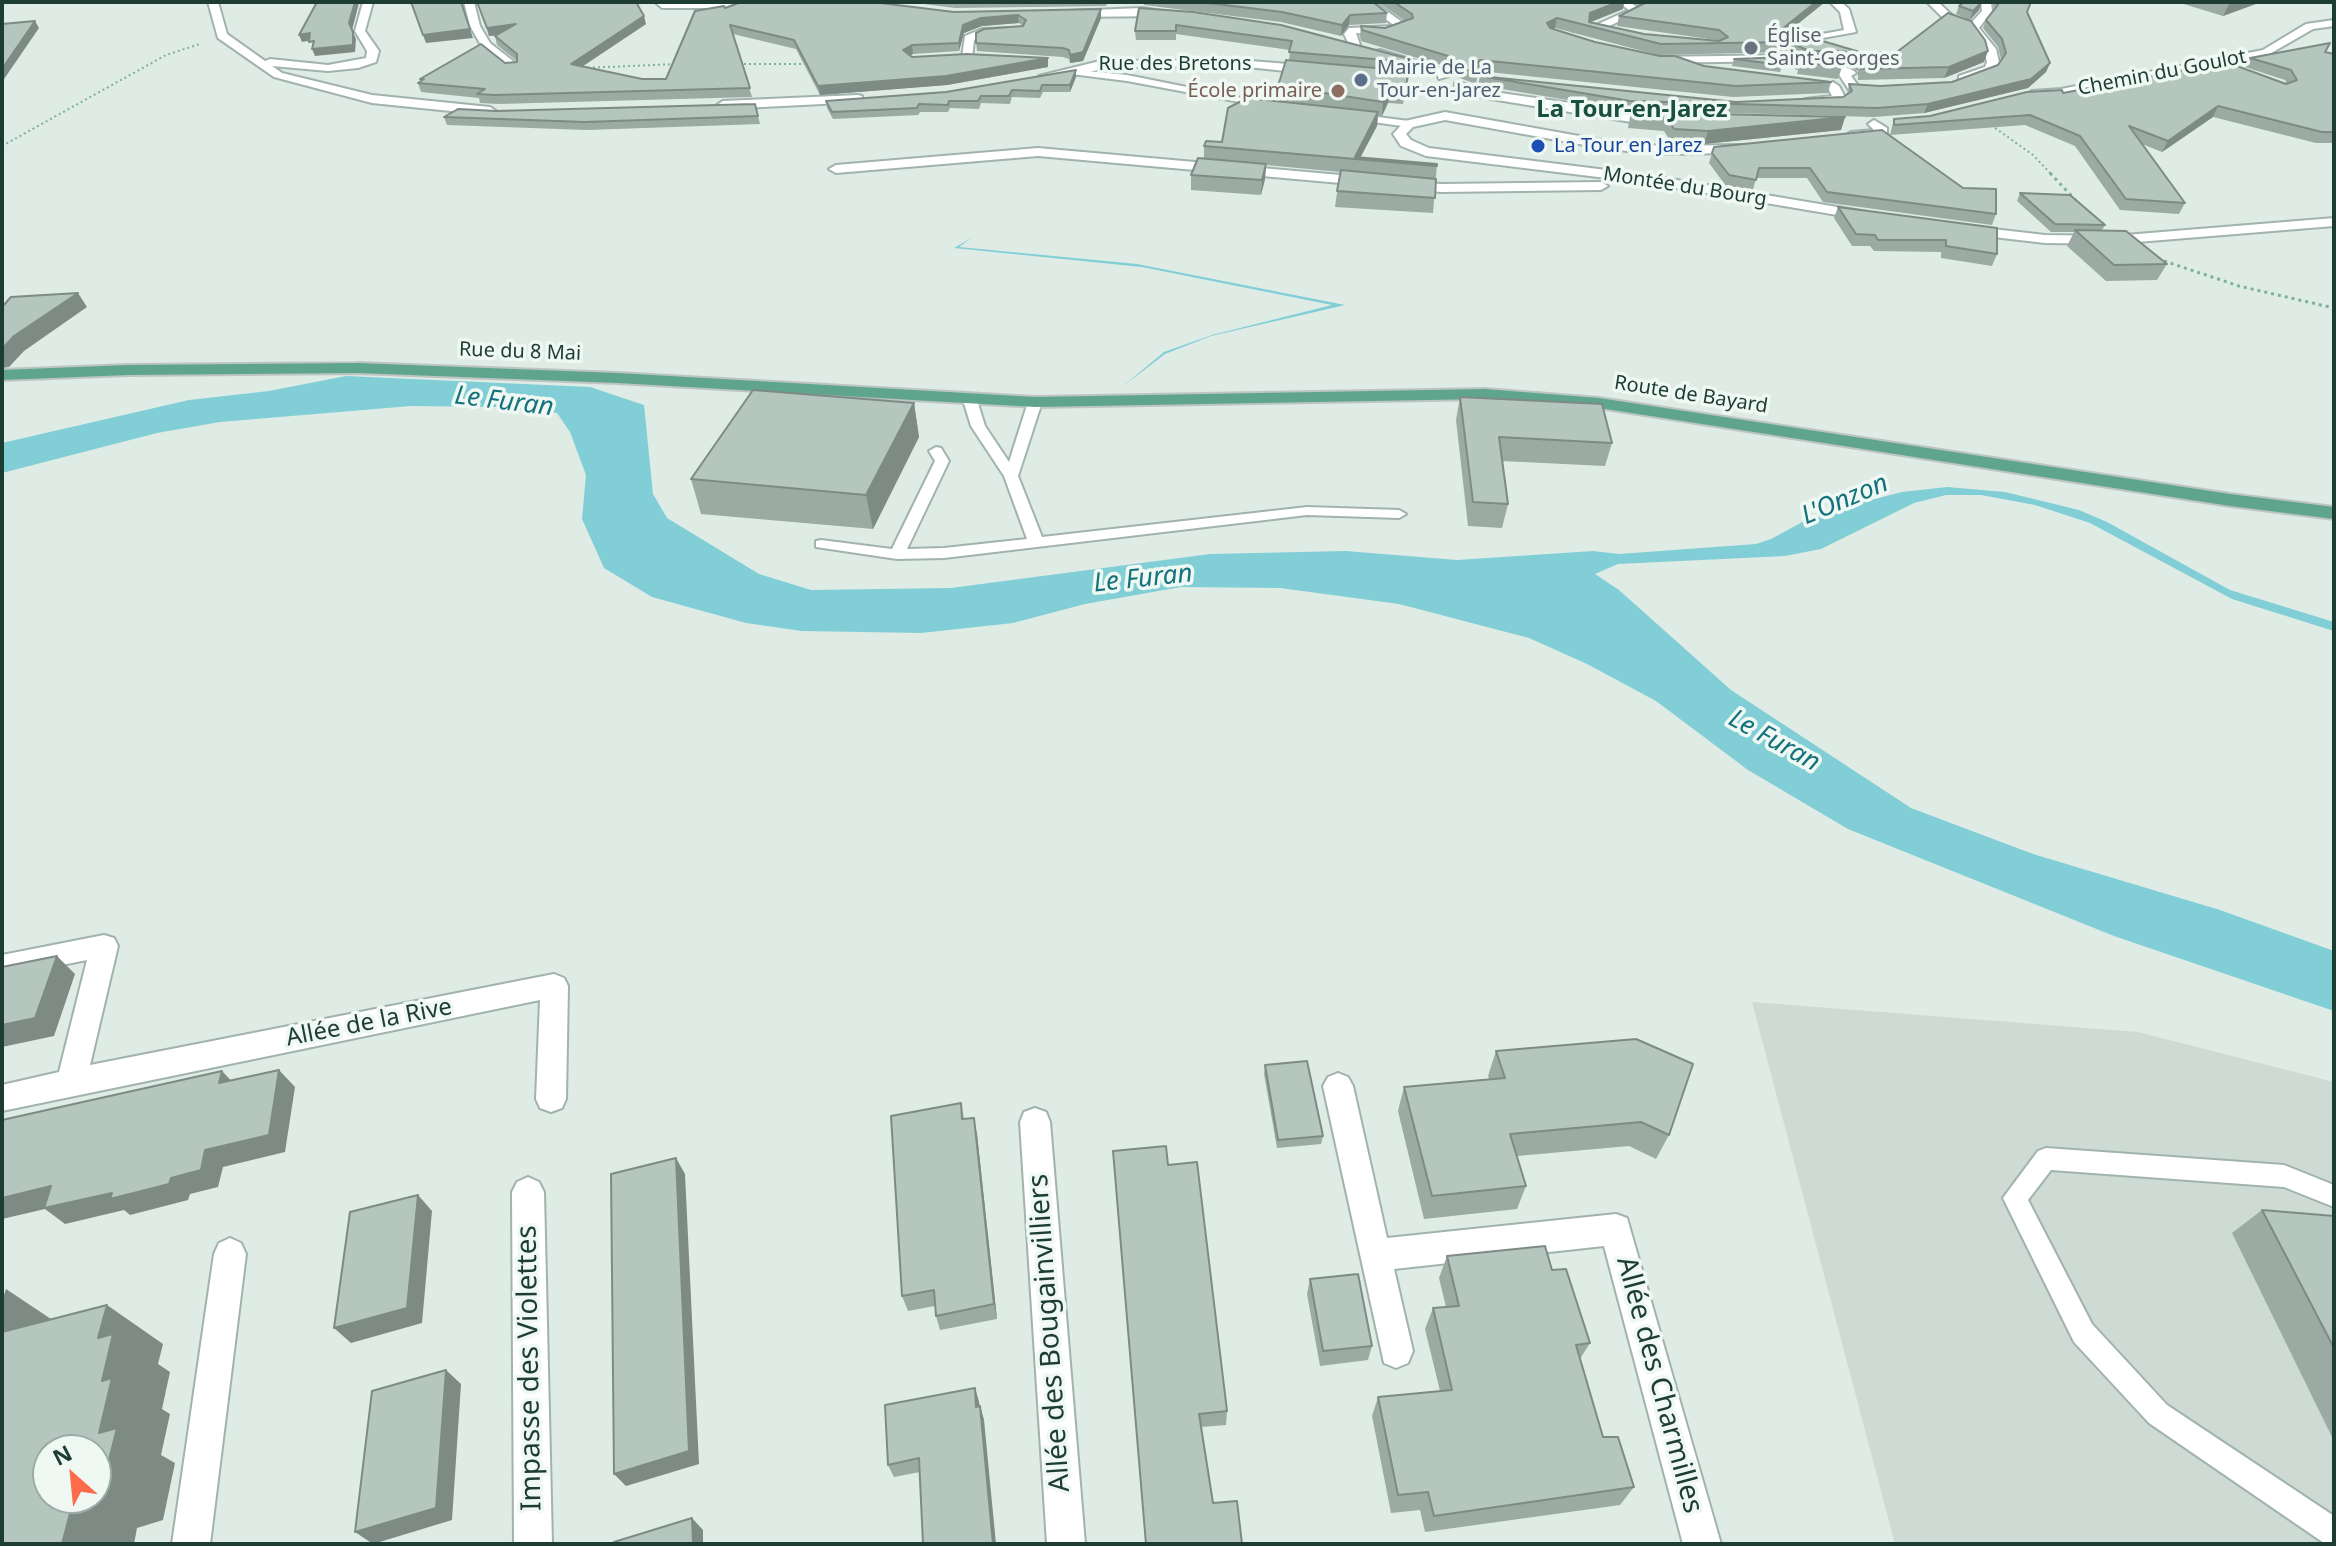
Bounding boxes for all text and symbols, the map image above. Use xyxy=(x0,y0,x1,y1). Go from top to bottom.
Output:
place label: Église Saint-Georges xyxy=(1767,24,1900,71)
marker: Église Saint-Georges xyxy=(1742,39,1760,57)
street label: Chemin du Goulot xyxy=(2076,45,2248,101)
street label: Rue des Bretons xyxy=(1098,52,1252,76)
place label: Mairie de La Tour-en-Jarez xyxy=(1377,56,1501,103)
marker: Mairie de La Tour-en-Jarez xyxy=(1352,71,1370,89)
place label: École primaire xyxy=(1188,79,1322,103)
marker: École primaire xyxy=(1329,82,1347,100)
district label: La Tour-en-Jarez xyxy=(1536,96,1728,124)
place label: La Tour en Jarez xyxy=(1554,134,1702,158)
marker: La Tour en Jarez xyxy=(1529,137,1547,155)
street label: Montée du Bourg xyxy=(1602,162,1768,212)
street label: Rue du 8 Mai xyxy=(458,338,582,366)
street label: Route de Bayard xyxy=(1612,371,1770,419)
water label: Le Furan xyxy=(453,380,555,424)
water label: L'Onzon xyxy=(1797,468,1893,532)
water label: Le Furan xyxy=(1092,558,1194,600)
water label: Le Furan xyxy=(1723,703,1825,779)
street label: Allée de la Rive xyxy=(284,993,454,1053)
street label: Allée des Bougainvilliers xyxy=(1022,1173,1078,1493)
street label: Impasse des Violettes xyxy=(511,1225,549,1511)
street label: Allée des Charmilles xyxy=(1609,1253,1709,1517)
north arrow xyxy=(32,1434,112,1514)
text: N xyxy=(47,1437,77,1472)

